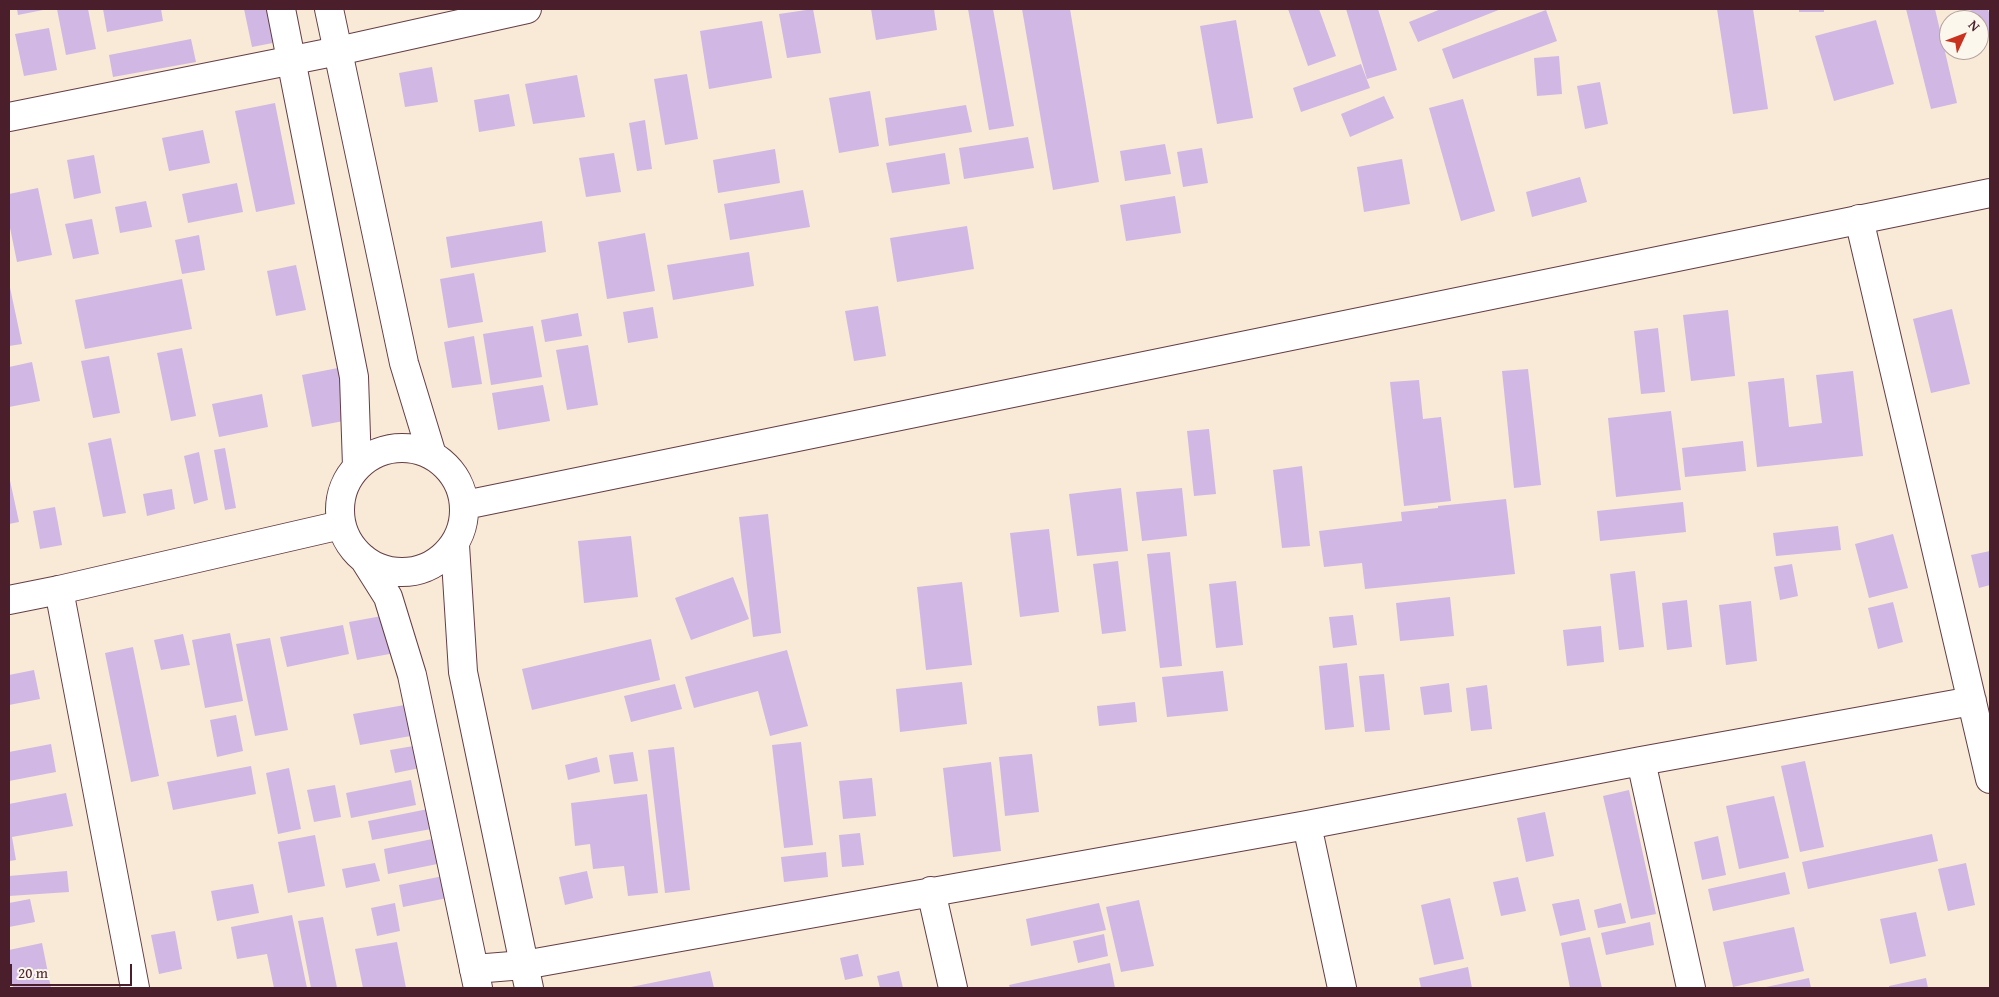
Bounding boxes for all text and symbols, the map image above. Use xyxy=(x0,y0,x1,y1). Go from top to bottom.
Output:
north arrow xyxy=(1939,10,1989,60)
text: N xyxy=(1964,15,1985,36)
scale bar xyxy=(12,954,135,986)
text: 20 m xyxy=(18,962,48,983)

